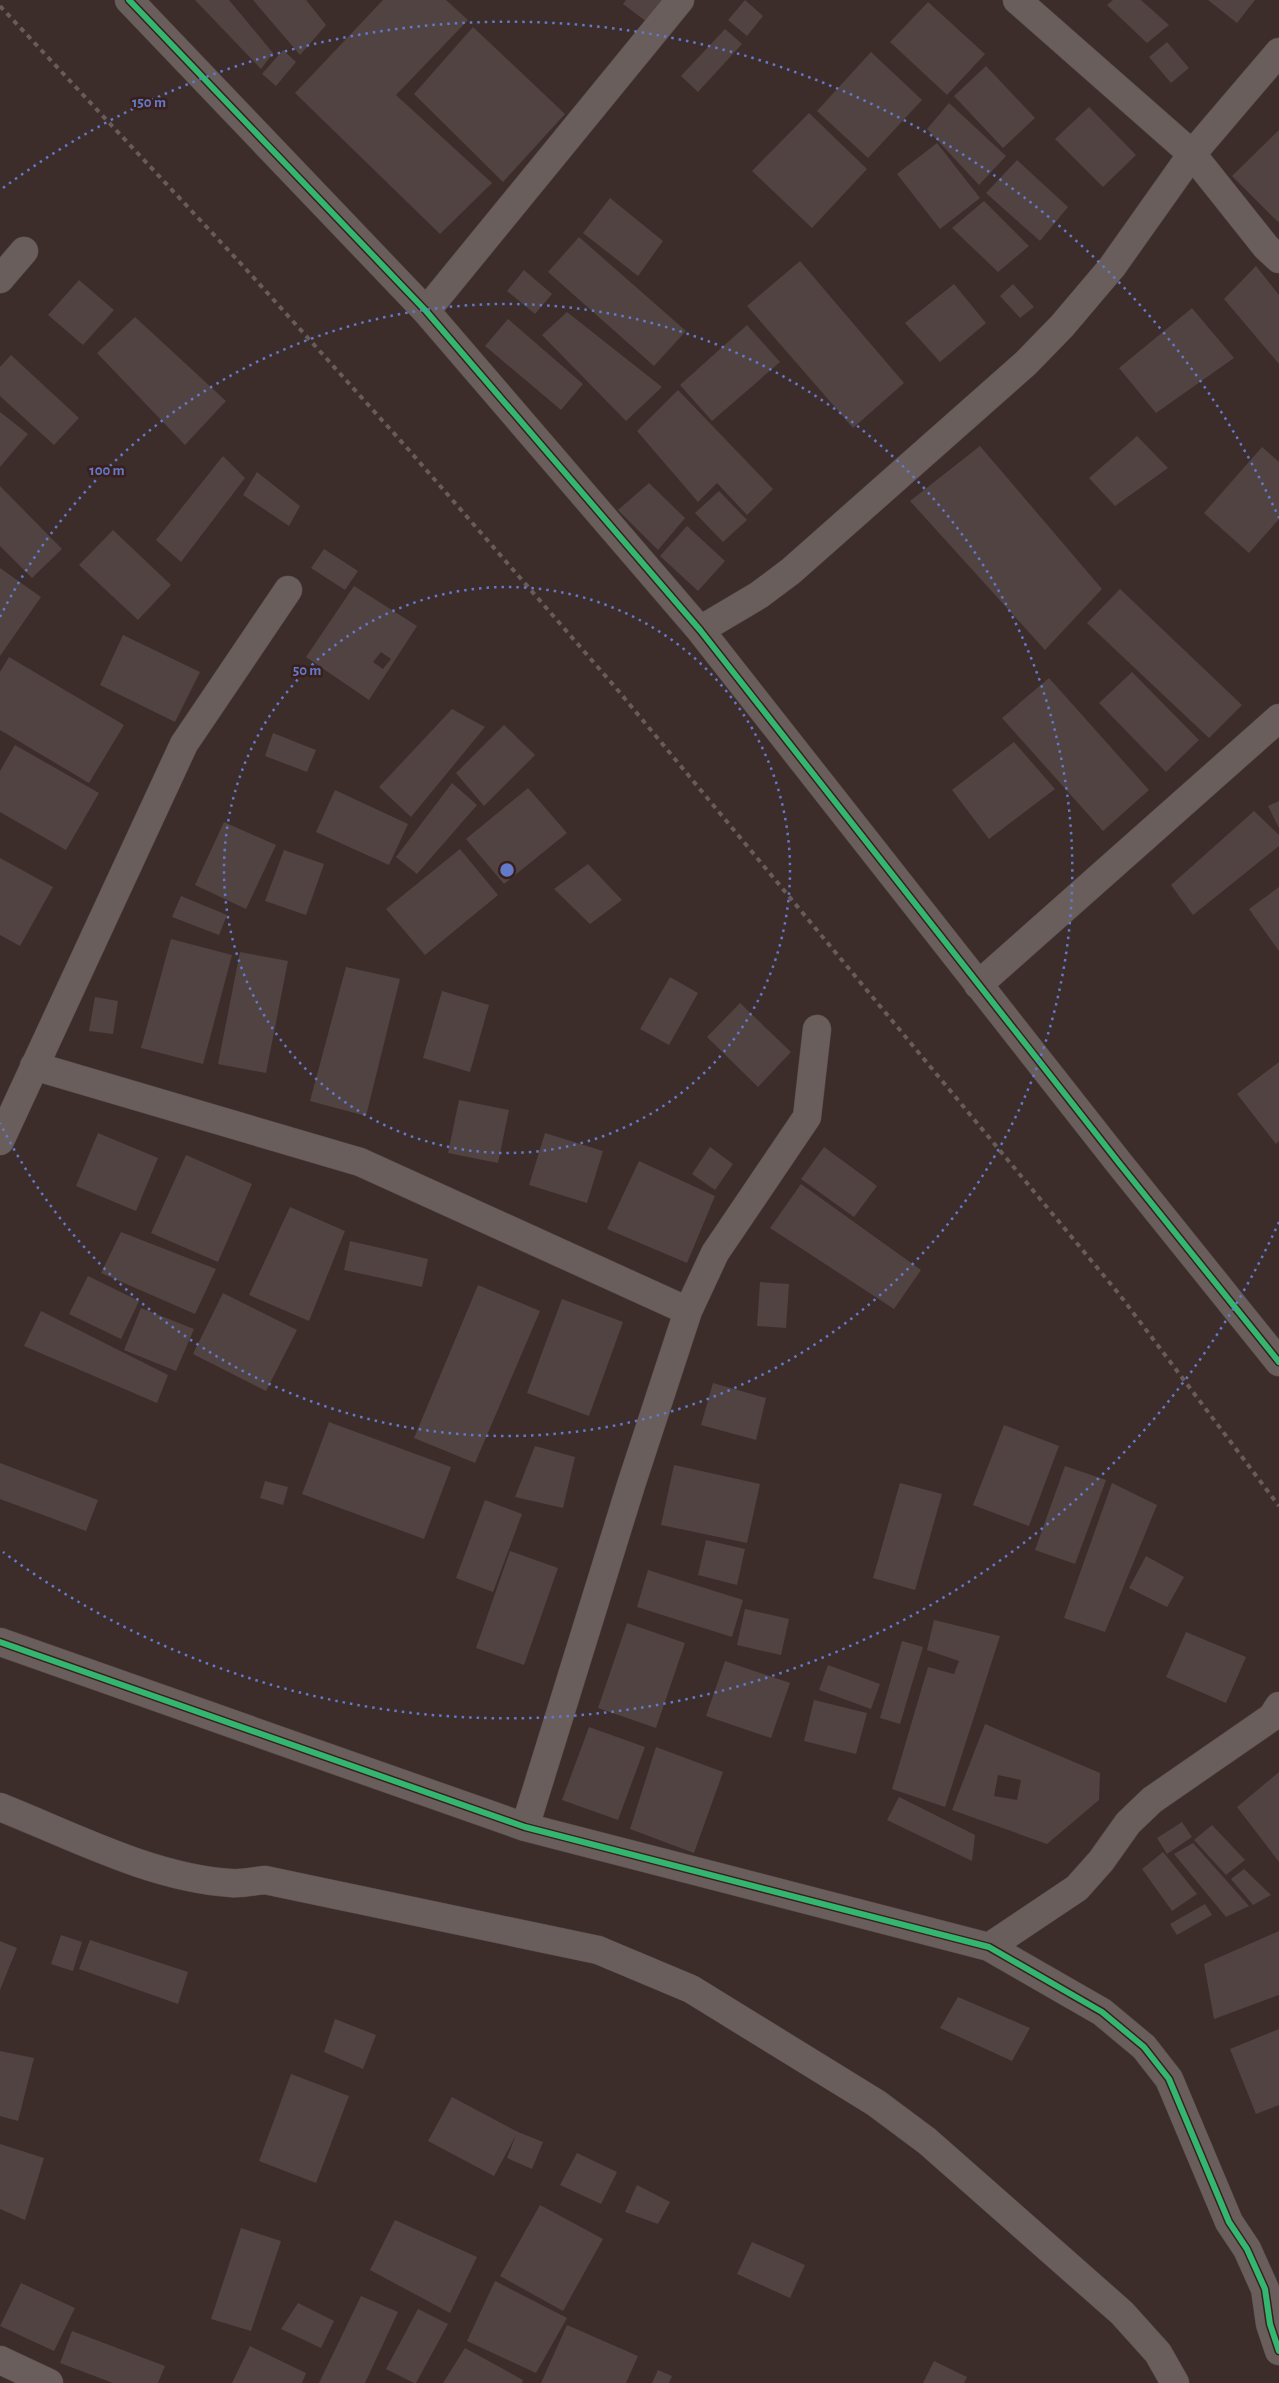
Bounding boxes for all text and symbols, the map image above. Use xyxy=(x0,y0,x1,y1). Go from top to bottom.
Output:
text: 150 m xyxy=(132,95,166,110)
text: 100 m xyxy=(89,463,125,478)
text: 50 m xyxy=(293,663,321,678)
centre of rings xyxy=(498,861,516,879)

